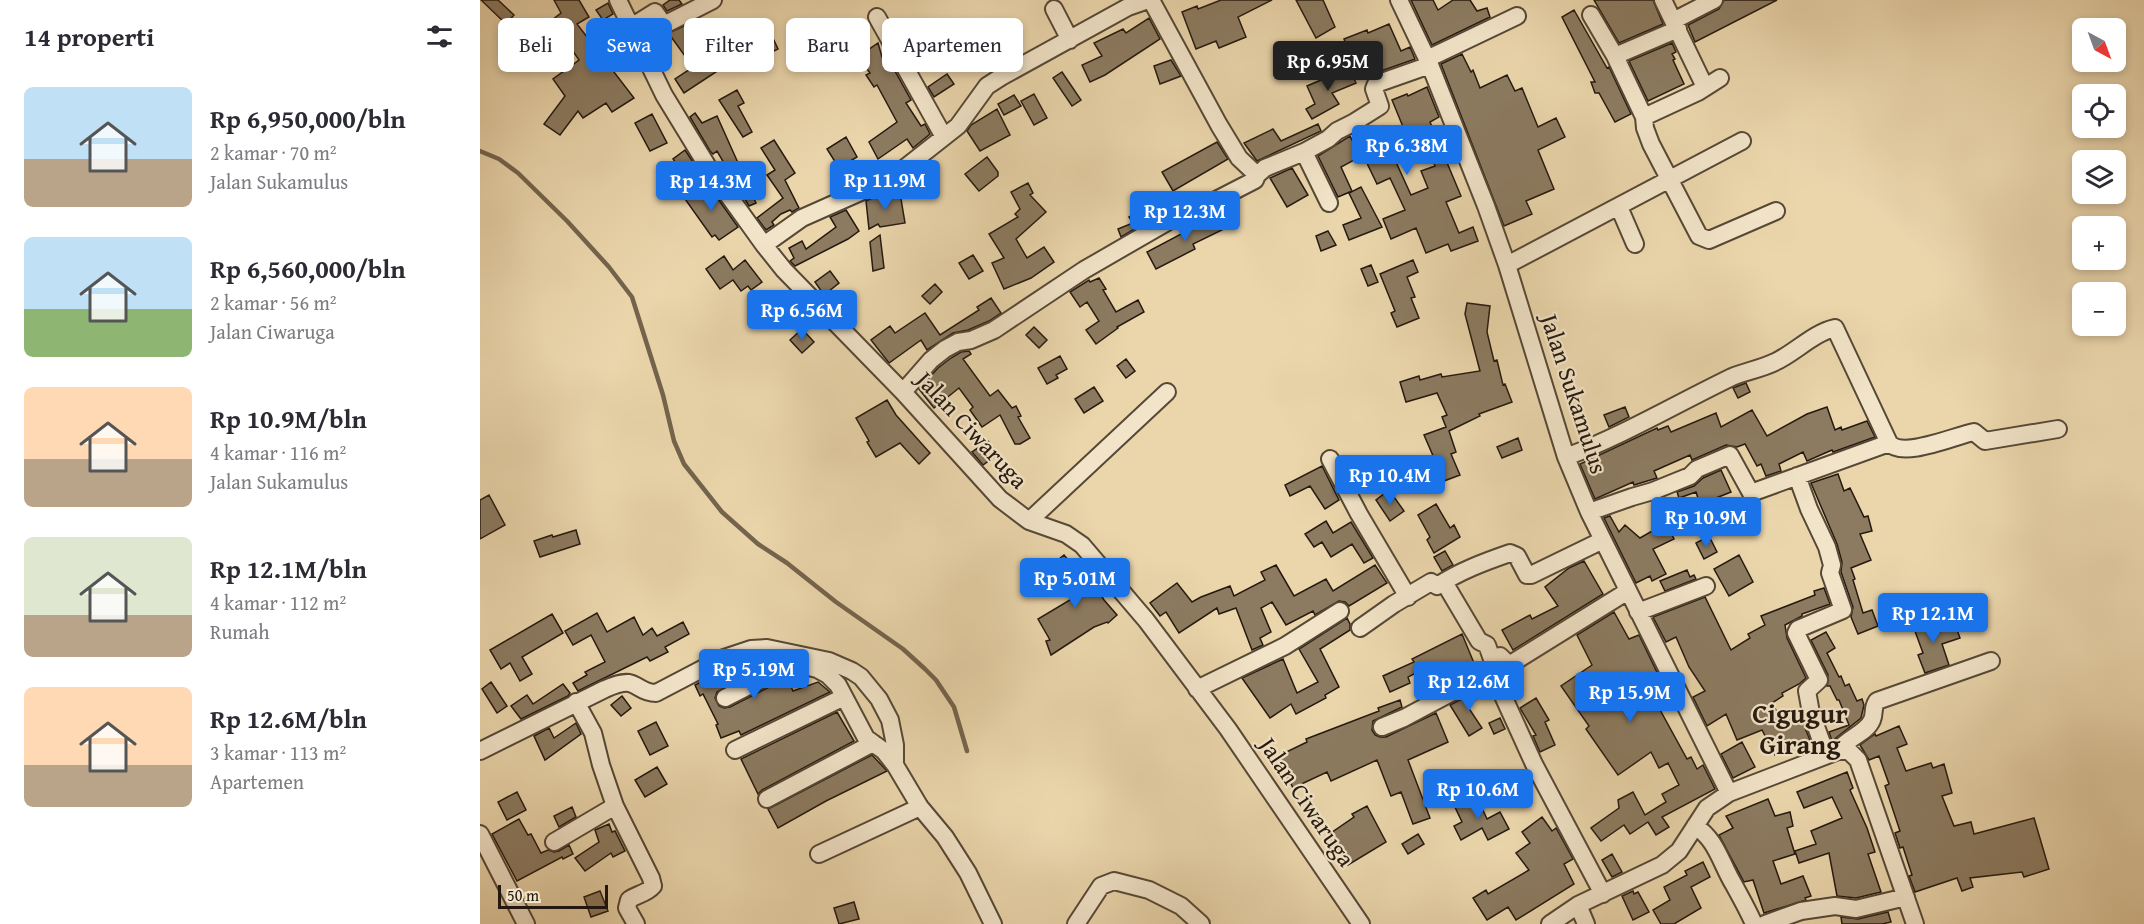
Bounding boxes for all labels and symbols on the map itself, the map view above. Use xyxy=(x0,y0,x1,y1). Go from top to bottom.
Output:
north arrow xyxy=(2072,18,2126,72)
pin: Rp 6.95M xyxy=(1266,41,1390,92)
pin: Rp 6.38M xyxy=(1345,125,1469,176)
pin: Rp 11.9M xyxy=(823,160,947,211)
pin: Rp 14.3M xyxy=(649,161,773,212)
pin: Rp 12.3M xyxy=(1123,191,1247,242)
pin: Rp 6.56M xyxy=(740,290,864,341)
street label: Jalan Sukamulus xyxy=(1531,307,1617,478)
street label: Jalan Ciwaruga xyxy=(906,361,1037,497)
pin: Rp 10.4M xyxy=(1328,455,1452,506)
pin: Rp 10.9M xyxy=(1644,497,1768,548)
pin: Rp 5.01M xyxy=(1013,558,1137,609)
pin: Rp 12.1M xyxy=(1871,593,1995,644)
pin: Rp 5.19M xyxy=(692,649,816,700)
pin: Rp 12.6M xyxy=(1407,661,1531,712)
pin: Rp 15.9M xyxy=(1568,672,1692,723)
district label: Cigugur Girang xyxy=(1752,693,1848,764)
street label: Jalan Ciwaruga xyxy=(1249,727,1364,874)
pin: Rp 10.6M xyxy=(1416,769,1540,820)
scale bar xyxy=(498,882,608,910)

